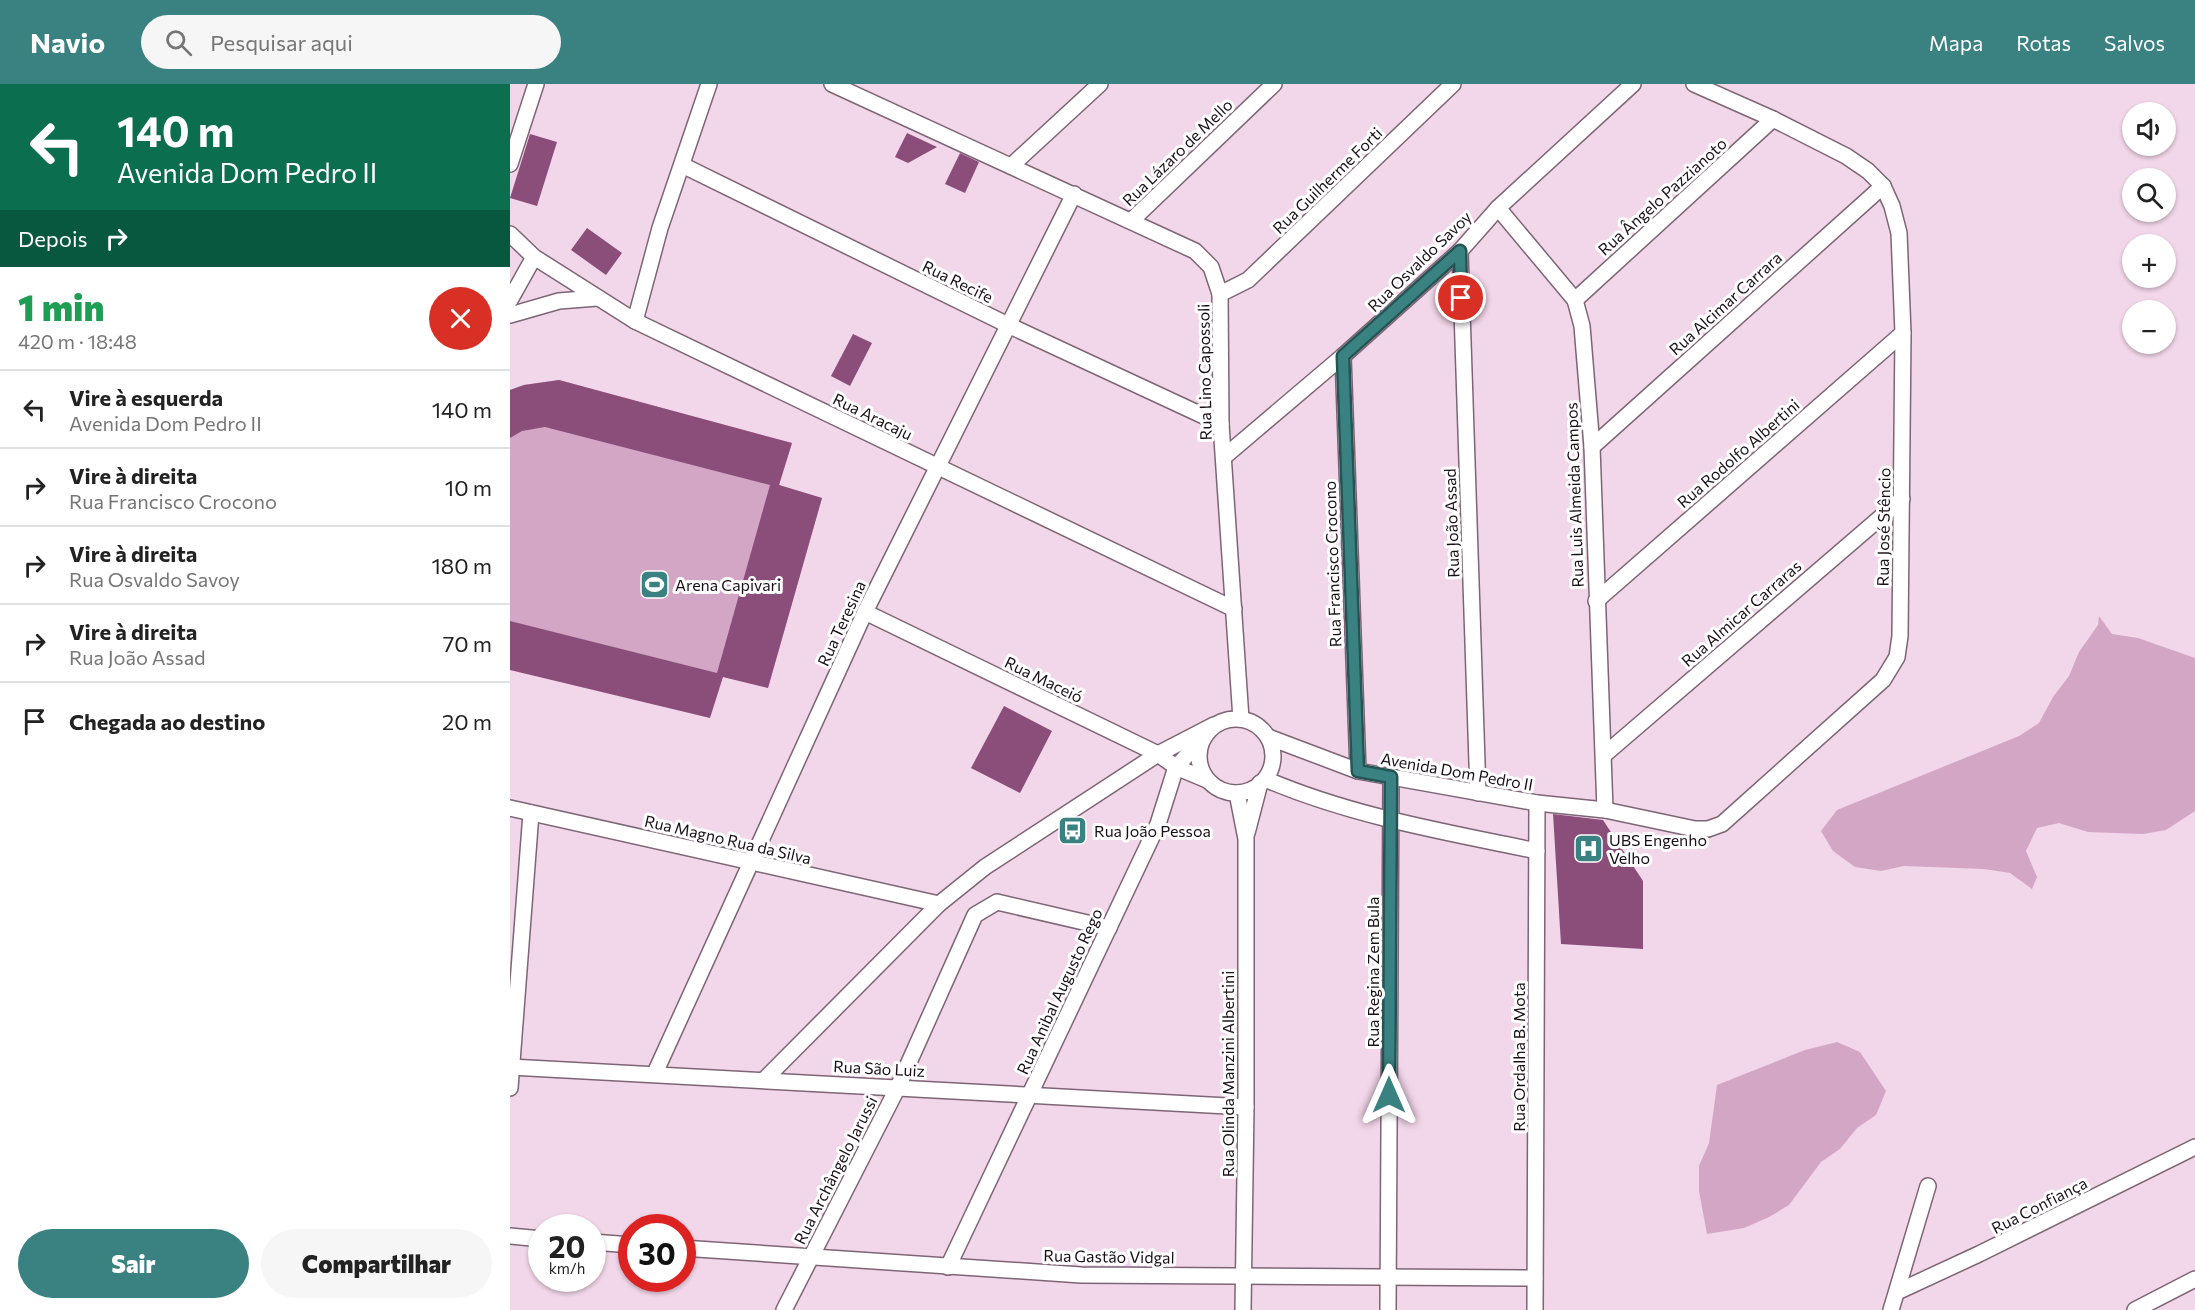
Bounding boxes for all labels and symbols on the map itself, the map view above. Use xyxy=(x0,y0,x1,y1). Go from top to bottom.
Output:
street label: Rua Lázaro de Mello xyxy=(1118,95,1236,209)
street label: Rua Guilherme Forti xyxy=(1268,123,1386,237)
street label: Rua Ângelo Pazzianoto xyxy=(1594,133,1730,259)
street label: Rua Osvaldo Savoy xyxy=(1363,207,1475,315)
street label: Rua Alcimar Carrara xyxy=(1665,247,1785,359)
street label: Rua Recife xyxy=(920,256,996,306)
pin xyxy=(1435,272,1486,323)
street label: Rua Lino Capossoli xyxy=(1193,304,1215,440)
street label: Rua Aracaju xyxy=(830,389,916,443)
street label: Rua Rodolfo Albertini xyxy=(1673,395,1803,511)
street label: Rua Luis Almeida Campos xyxy=(1561,402,1587,588)
street label: Rua José Stêncio xyxy=(1872,467,1894,587)
street label: Rua João Assad xyxy=(1440,468,1462,578)
street label: Rua Francisco Crocono xyxy=(1320,481,1344,647)
street label: Rua Almicar Carraras xyxy=(1677,556,1805,670)
sports icon: Arena Capivari xyxy=(638,568,670,600)
place label: Arena Capivari xyxy=(675,575,781,594)
street label: Rua Teresina xyxy=(813,577,869,669)
street label: Rua Maceió xyxy=(1002,652,1086,706)
street label: Avenida Dom Pedro II xyxy=(1379,748,1535,794)
street label: Rua Magno Rua da Silva xyxy=(643,811,813,867)
bus stop icon: Rua João Pessoa xyxy=(1057,814,1089,846)
place label: Rua João Pessoa xyxy=(1094,821,1211,840)
place label: UBS Engenho Velho xyxy=(1609,830,1707,867)
hospital icon: UBS Engenho Velho xyxy=(1572,832,1604,864)
street label: Rua Regina Zem Bula xyxy=(1363,897,1382,1047)
street label: Rua Anibal Augusto Rego xyxy=(1012,905,1106,1077)
street label: Rua Olinda Manzini Albertini xyxy=(1218,971,1237,1177)
street label: Rua Ordalha B. Mota xyxy=(1509,982,1528,1132)
street label: Rua São Luiz xyxy=(833,1056,925,1080)
position arrow xyxy=(1357,1063,1421,1127)
street label: Rua Archângelo Jarussi xyxy=(789,1093,881,1247)
street label: Rua Confiança xyxy=(1988,1173,2090,1237)
speed limit sign: 30 xyxy=(618,1214,696,1292)
street label: Rua Gastão Vidgal xyxy=(1043,1245,1175,1267)

